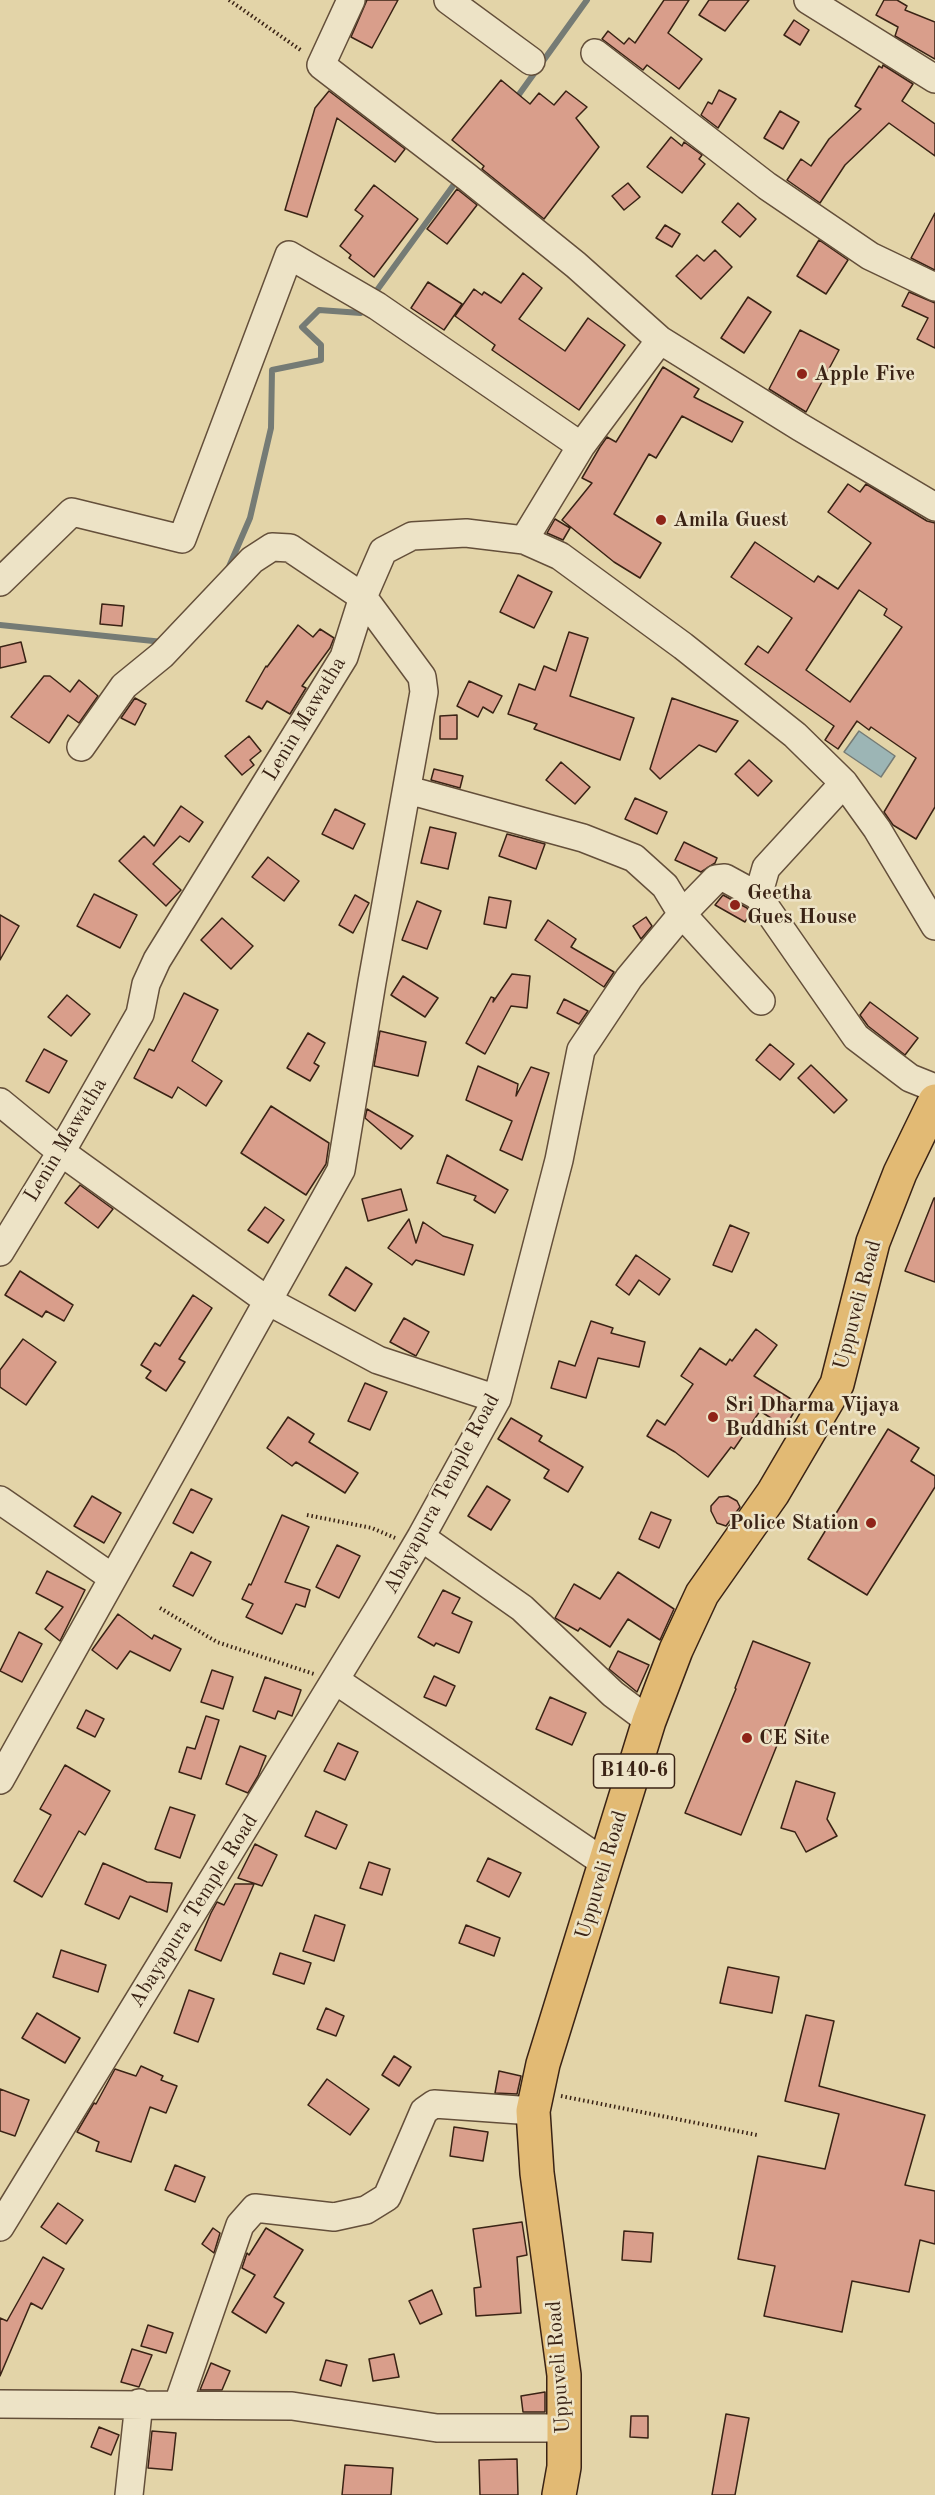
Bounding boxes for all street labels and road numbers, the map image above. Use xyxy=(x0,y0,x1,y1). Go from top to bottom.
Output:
street label: Lenin Mawatha xyxy=(258,652,352,786)
street label: Lenin Mawatha xyxy=(19,1073,113,1207)
street label: Uppuveli Road xyxy=(829,1237,887,1373)
street label: Abayapura Temple Road xyxy=(378,1389,506,1599)
road number: B140-6 xyxy=(594,1754,674,1788)
street label: Uppuveli Road xyxy=(570,1808,634,1942)
street label: Abayapura Temple Road xyxy=(124,1810,264,2012)
street label: Uppuveli Road xyxy=(542,2300,576,2434)

